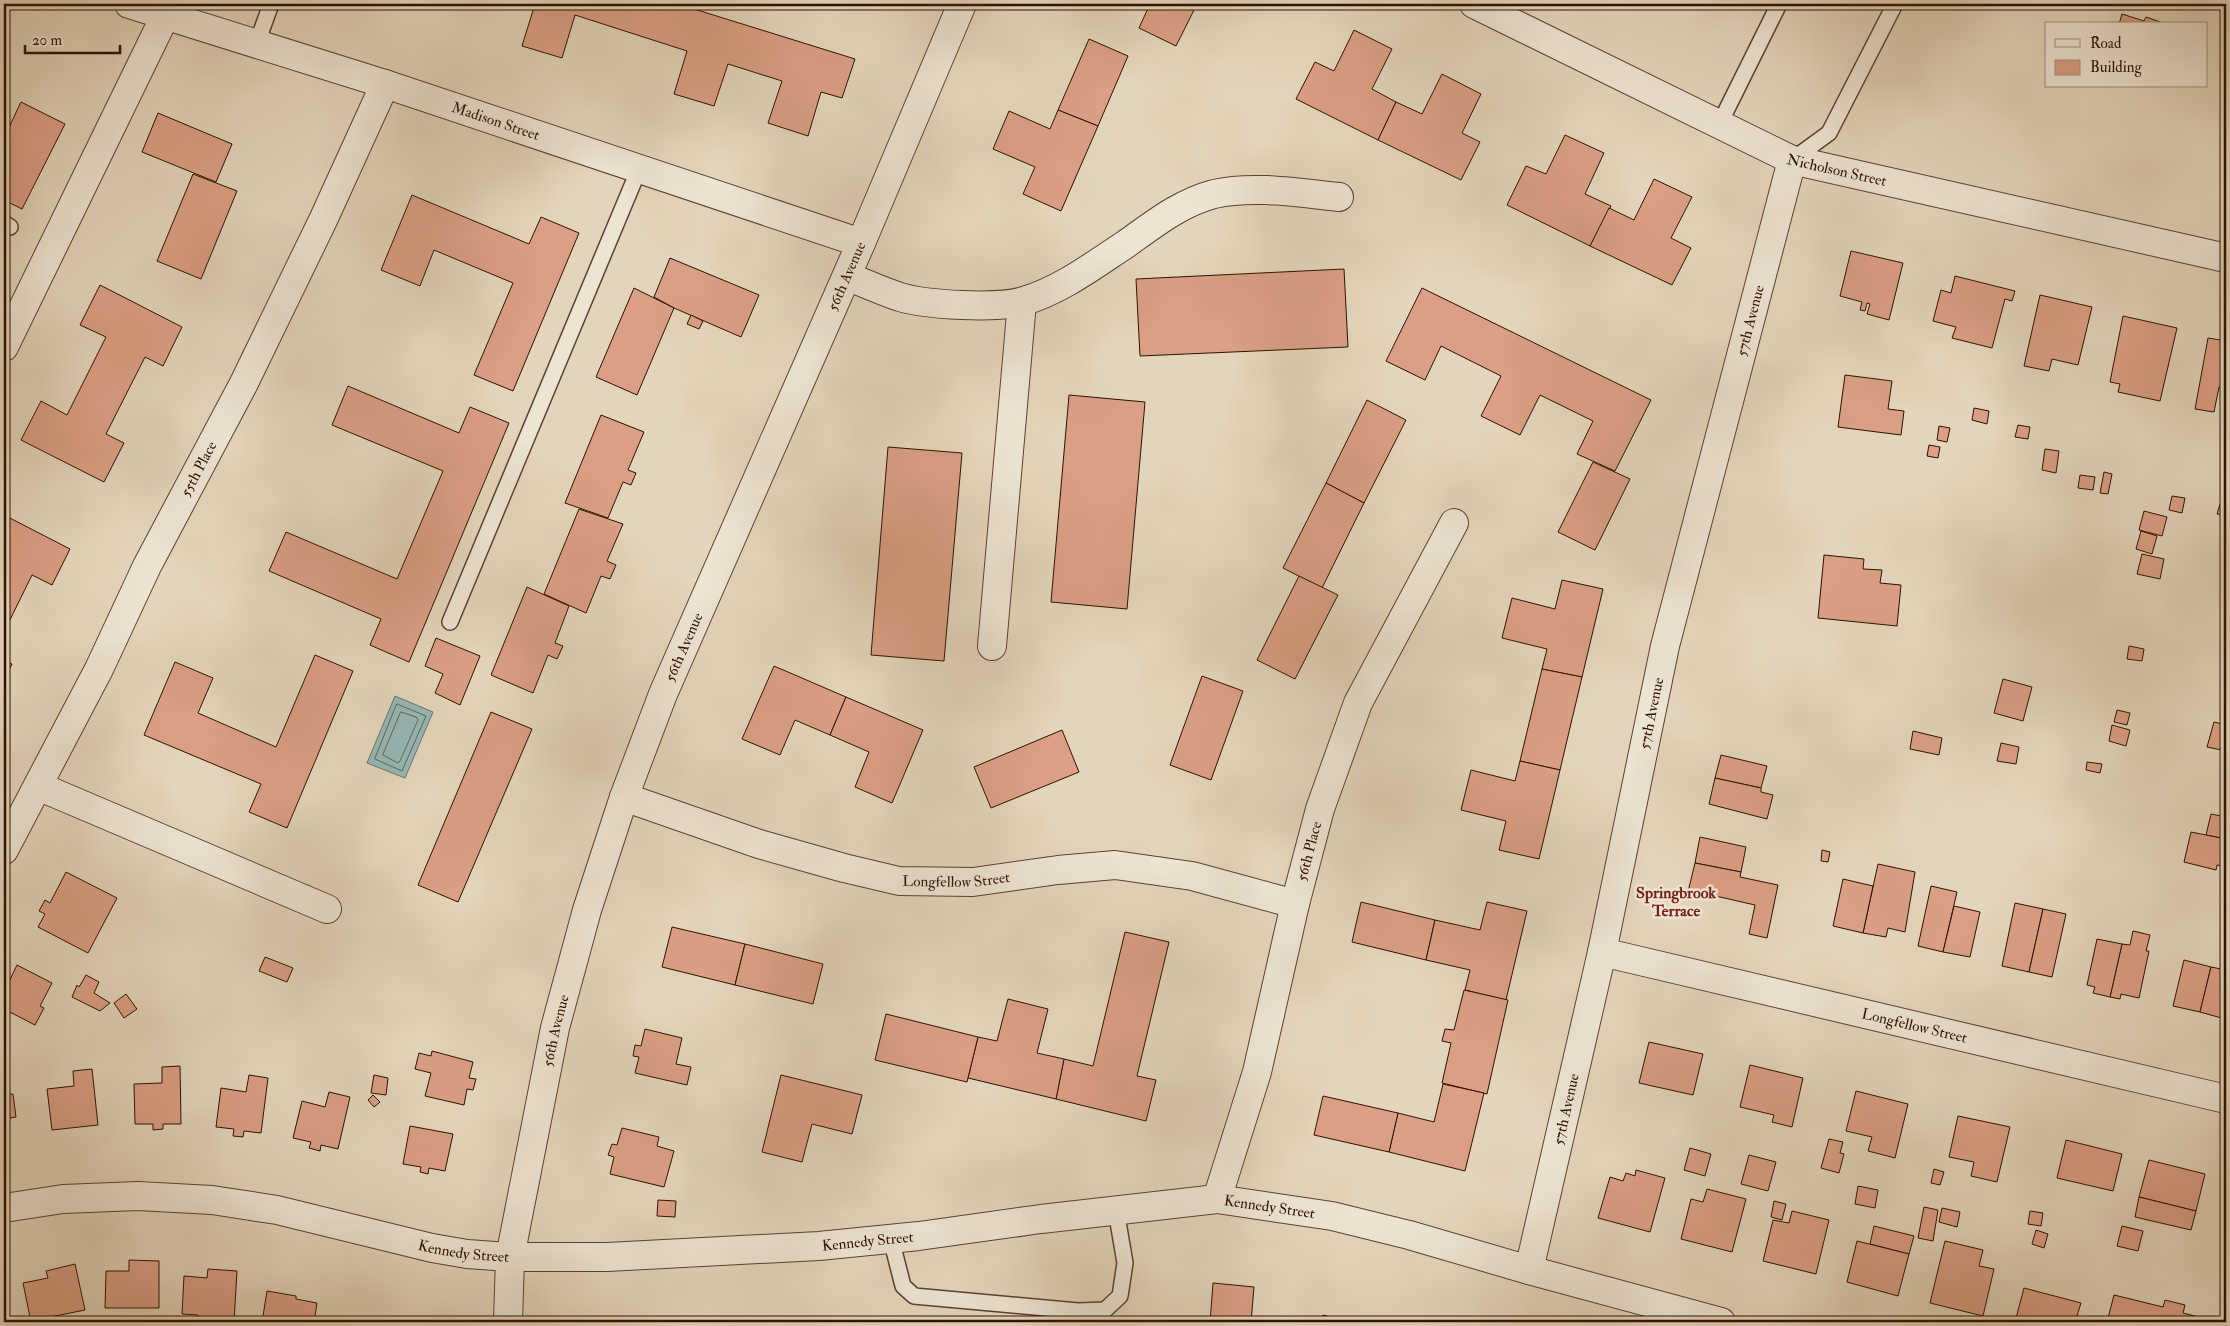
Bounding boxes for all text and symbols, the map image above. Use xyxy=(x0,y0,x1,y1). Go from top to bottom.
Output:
scale bar xyxy=(25,22,120,54)
legend xyxy=(2045,22,2208,88)
text: 20 m xyxy=(32,31,62,50)
text: Road xyxy=(2090,34,2122,53)
text: Building xyxy=(2090,58,2142,77)
street label: Madison Street xyxy=(449,97,542,145)
street label: Nicholson Street xyxy=(1785,150,1888,191)
street label: 56th Avenue xyxy=(823,239,870,314)
street label: 57th Avenue xyxy=(1732,283,1768,358)
street label: 55th Place xyxy=(176,438,221,500)
street label: 56th Avenue xyxy=(660,610,707,685)
street label: 57th Avenue xyxy=(1634,676,1668,751)
street label: 56th Place xyxy=(1292,819,1326,883)
street label: Longfellow Street xyxy=(902,867,1011,892)
district label: Springbrook Terrace xyxy=(1636,883,1716,921)
street label: 56th Avenue xyxy=(538,992,573,1068)
street label: Longfellow Street xyxy=(1860,1004,1969,1047)
street label: 57th Avenue xyxy=(1549,1072,1583,1147)
street label: Kennedy Street xyxy=(1223,1191,1316,1223)
street label: Kennedy Street xyxy=(821,1227,914,1255)
street label: Kennedy Street xyxy=(416,1235,510,1266)

